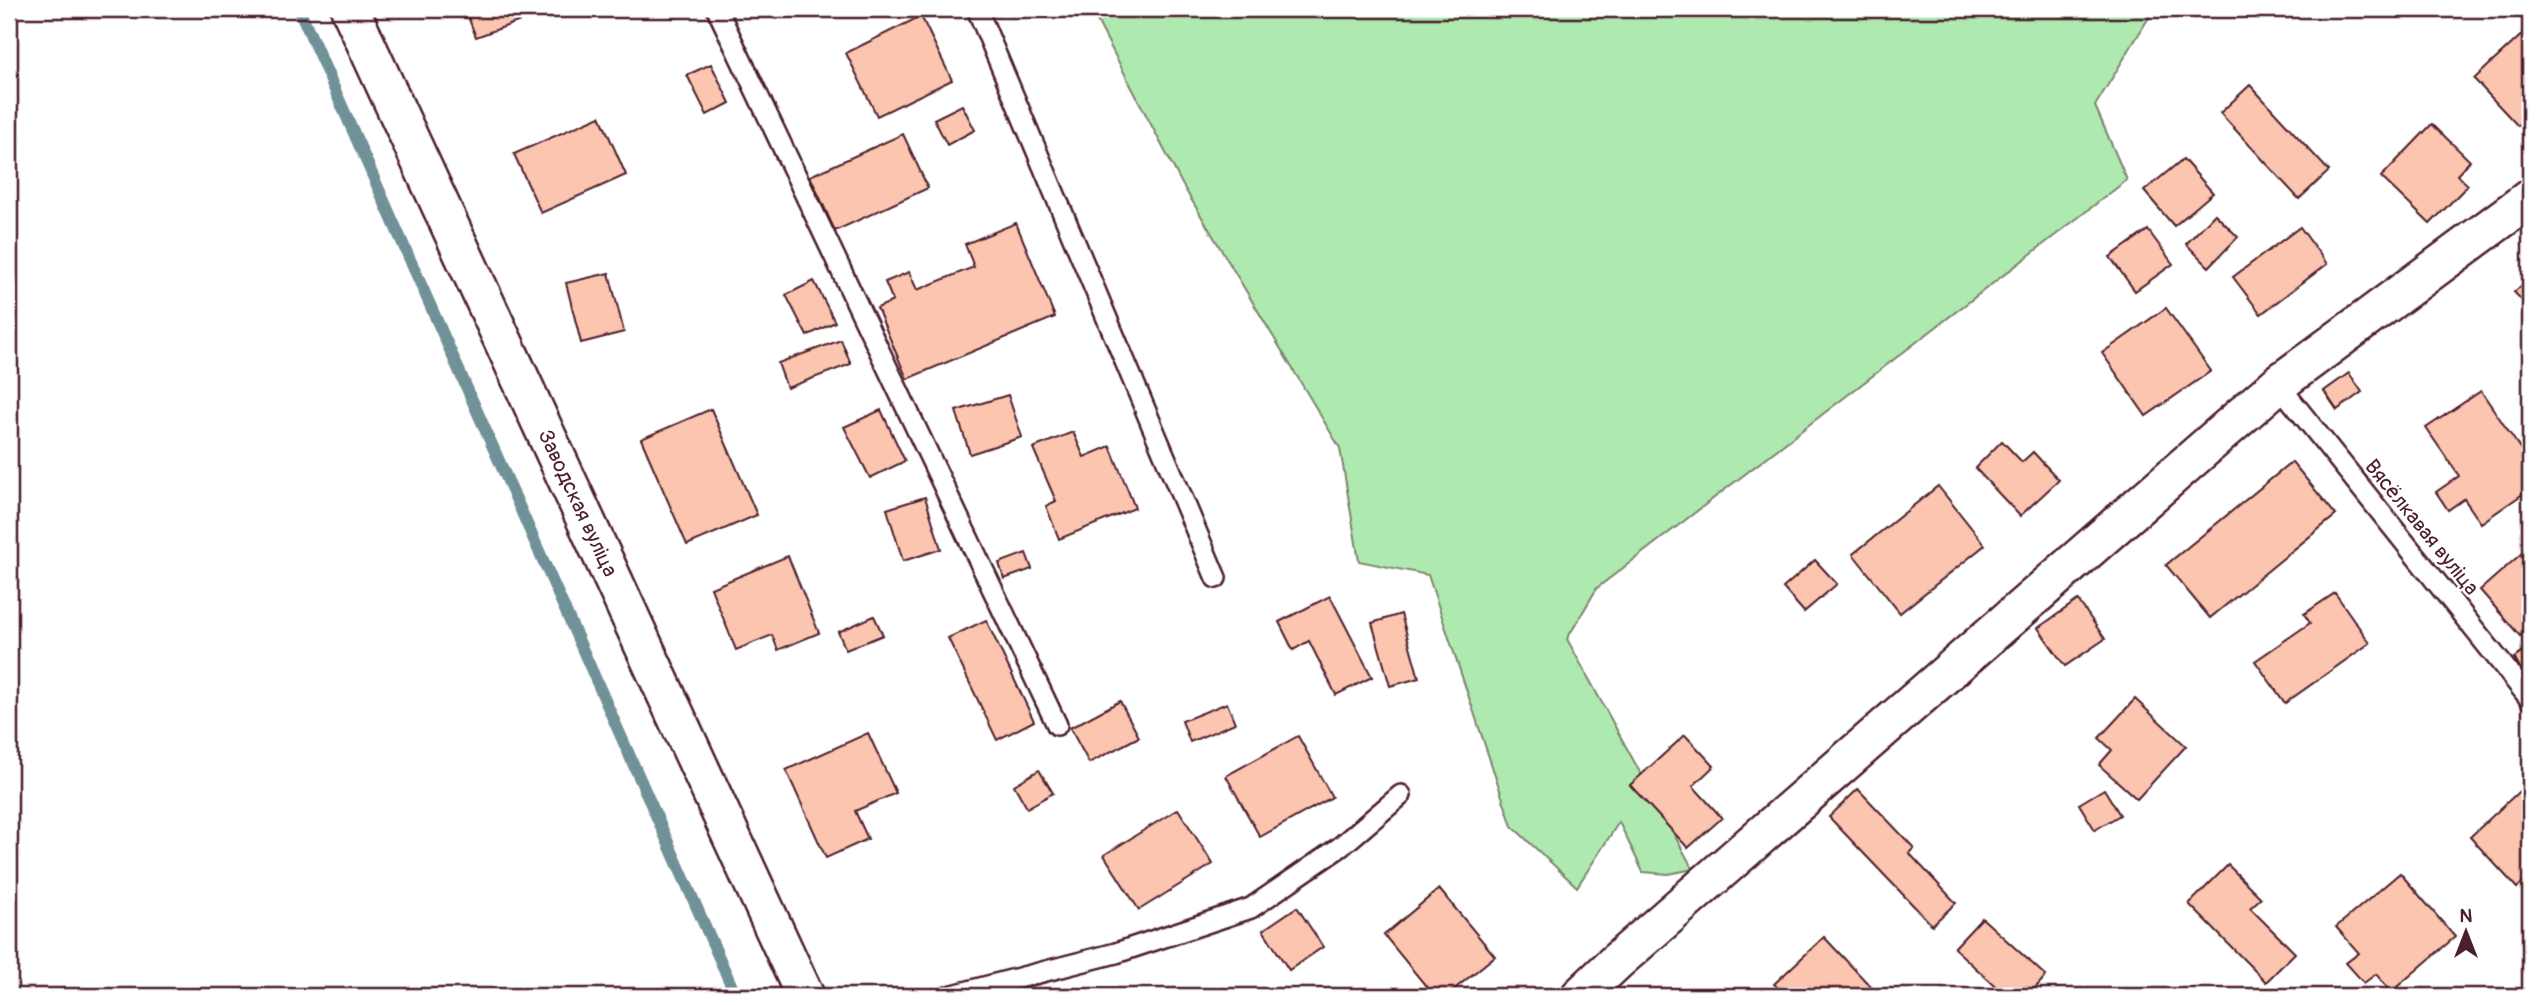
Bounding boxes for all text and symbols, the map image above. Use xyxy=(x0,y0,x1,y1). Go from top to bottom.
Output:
street label: Заводская вуліца xyxy=(532,425,623,581)
street label: Вясёлкавая вуліца xyxy=(2359,454,2485,601)
north arrow xyxy=(2430,897,2500,967)
text: N xyxy=(2460,904,2473,928)

